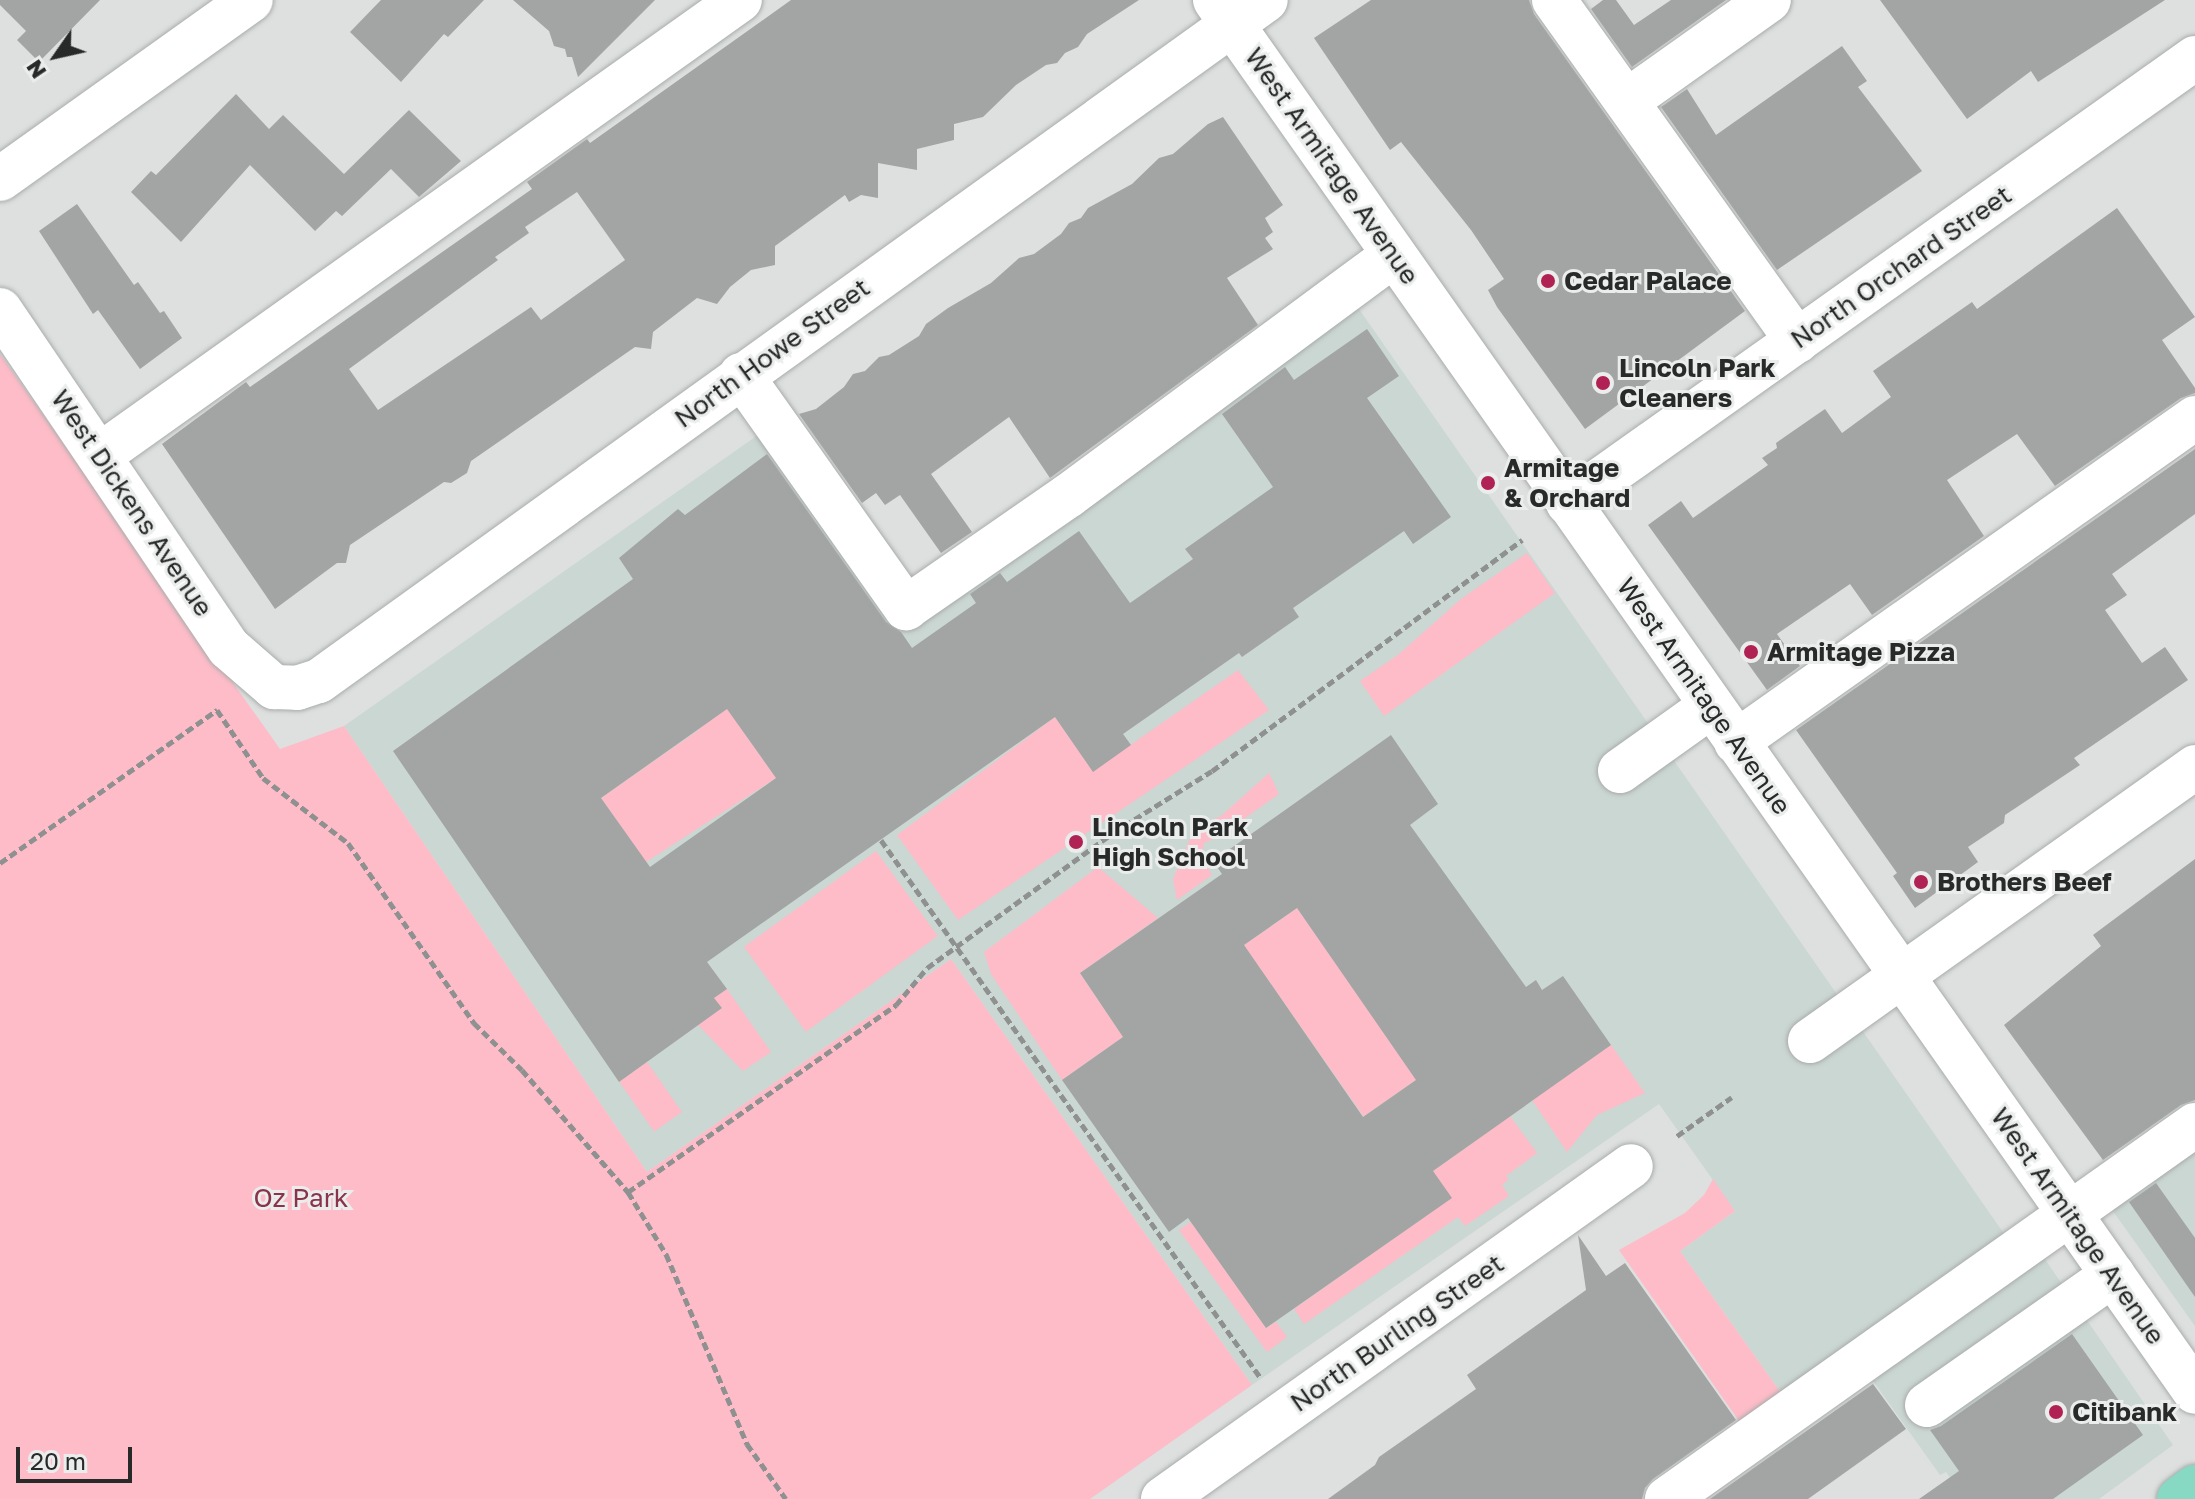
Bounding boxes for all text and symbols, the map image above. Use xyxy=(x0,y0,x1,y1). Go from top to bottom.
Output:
north arrow xyxy=(16,16,96,96)
street label: West Armitage Avenue xyxy=(1238,42,1426,290)
text: N xyxy=(20,55,52,84)
street label: North Orchard Street xyxy=(1785,179,2017,355)
place label: Cedar Palace xyxy=(1564,265,1732,297)
street label: North Howe Street xyxy=(668,272,876,434)
marker: Cedar Palace xyxy=(1539,272,1557,290)
place label: Lincoln Park Cleaners xyxy=(1619,352,1775,414)
marker: Lincoln Park Cleaners xyxy=(1594,374,1612,392)
street label: West Dickens Avenue xyxy=(45,384,219,622)
place label: Armitage & Orchard xyxy=(1504,452,1630,514)
marker: Armitage & Orchard xyxy=(1479,474,1497,492)
street label: West Armitage Avenue xyxy=(1610,572,1798,820)
place label: Armitage Pizza xyxy=(1767,636,1955,668)
marker: Armitage Pizza xyxy=(1742,643,1760,661)
place label: Lincoln Park High School xyxy=(1092,811,1248,872)
marker: Lincoln Park High School xyxy=(1067,833,1085,851)
place label: Brothers Beef xyxy=(1937,866,2112,898)
marker: Brothers Beef xyxy=(1912,873,1930,891)
street label: West Armitage Avenue xyxy=(1984,1102,2172,1350)
park label: Oz Park xyxy=(253,1182,349,1214)
street label: North Burling Street xyxy=(1284,1248,1510,1418)
place label: Citibank xyxy=(2072,1396,2177,1428)
marker: Citibank xyxy=(2047,1403,2065,1421)
scale bar xyxy=(20,1431,136,1481)
text: 20 m xyxy=(30,1446,86,1475)

